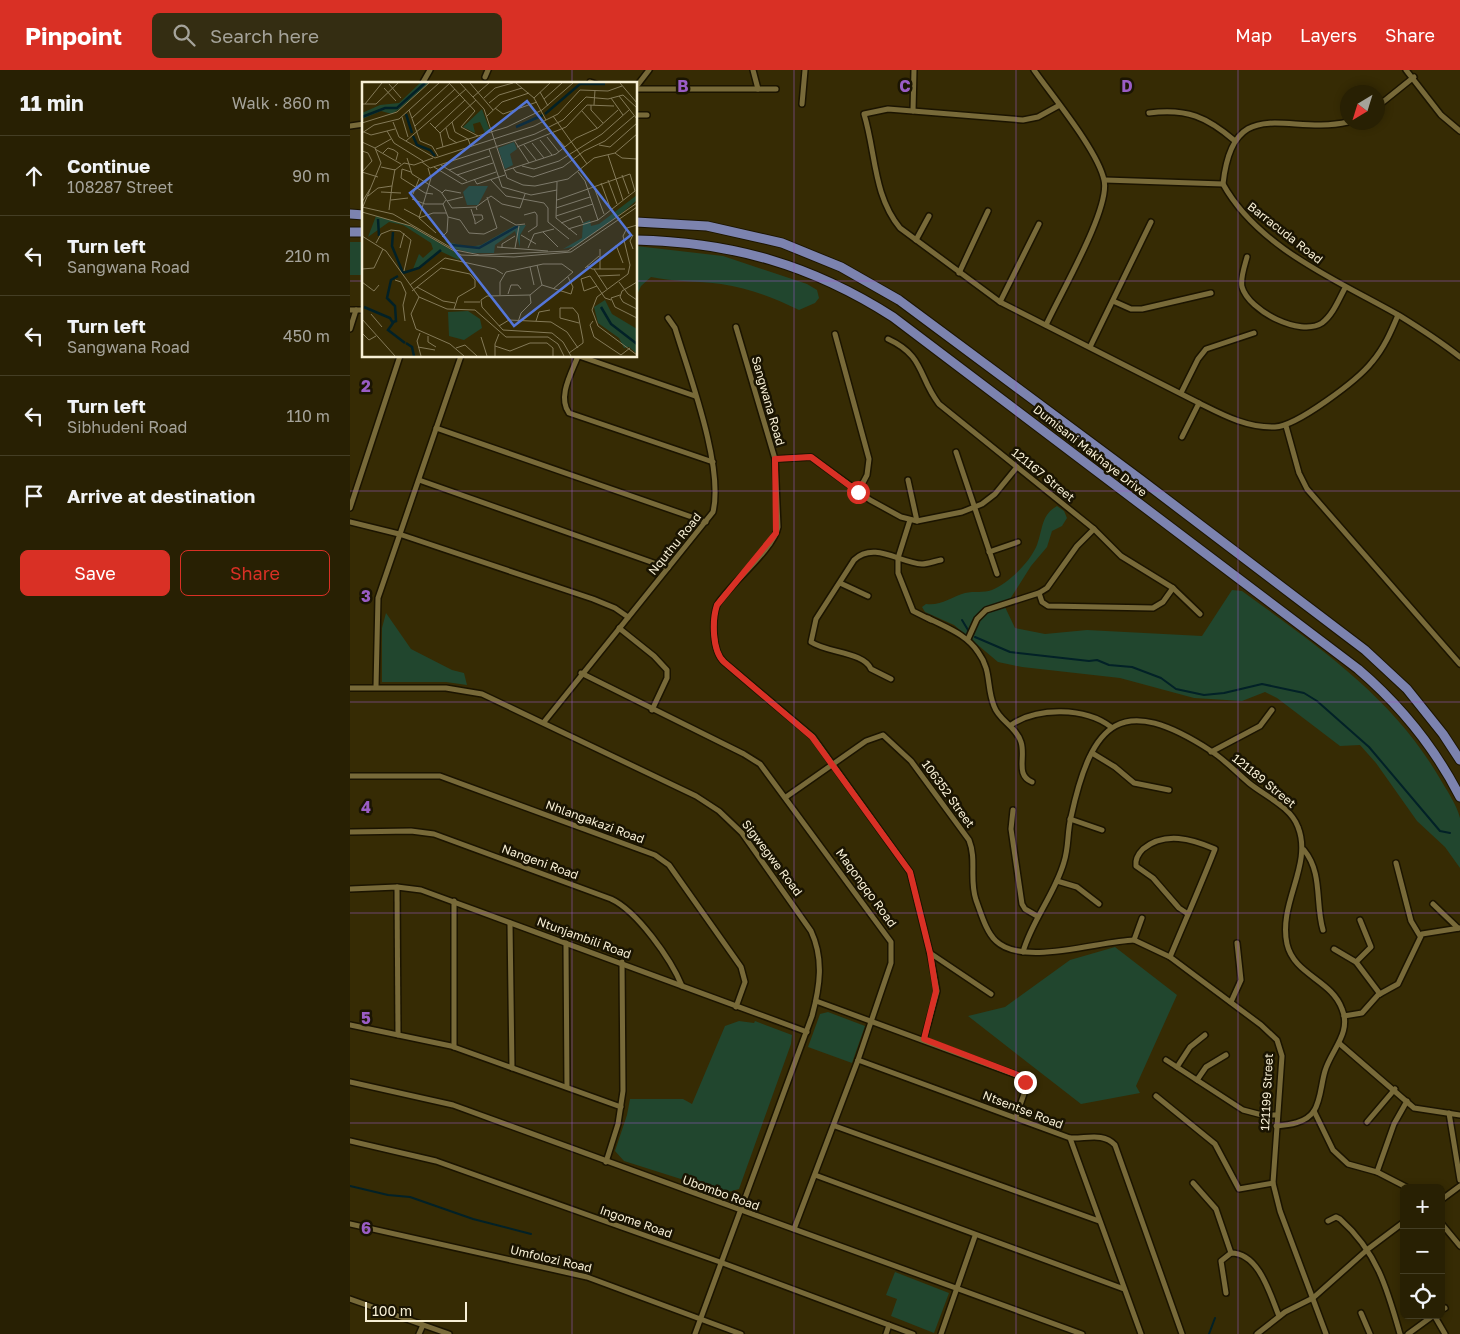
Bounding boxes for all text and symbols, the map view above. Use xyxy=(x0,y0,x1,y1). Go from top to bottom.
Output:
search box xyxy=(152,13,502,58)
text: Pinpoint xyxy=(25,21,122,50)
icon: search xyxy=(170,21,198,49)
text: Search here xyxy=(210,24,319,47)
text: Map xyxy=(1235,24,1272,46)
text: Layers xyxy=(1300,24,1357,46)
text: Share xyxy=(1385,24,1435,46)
text: B xyxy=(677,76,689,96)
text: C xyxy=(899,76,911,96)
text: D xyxy=(1121,76,1133,96)
inset map xyxy=(362,82,638,358)
north arrow xyxy=(1340,85,1385,130)
text: 11 min xyxy=(20,90,84,116)
text: Walk · 860 m xyxy=(232,93,330,113)
text: Continue xyxy=(67,154,150,177)
icon: ahead xyxy=(20,162,48,190)
text: 90 m xyxy=(292,166,330,186)
text: 108287 Street xyxy=(67,177,173,197)
street label: Barracuda Road xyxy=(1245,199,1326,267)
text: Turn left xyxy=(67,234,146,257)
icon: left xyxy=(20,242,48,270)
text: 210 m xyxy=(285,246,330,266)
text: Sangwana Road xyxy=(67,257,190,277)
text: Turn left xyxy=(67,314,146,337)
icon: left xyxy=(20,322,48,350)
text: 450 m xyxy=(283,326,330,346)
text: Sangwana Road xyxy=(67,337,190,357)
street label: Sangwana Road xyxy=(749,355,788,447)
text: 2 xyxy=(361,376,371,396)
text: Turn left xyxy=(67,394,146,417)
icon: left xyxy=(20,402,48,430)
street label: Dumisani Makhaye Drive xyxy=(1030,402,1150,500)
text: 110 m xyxy=(286,406,330,426)
text: Sibhudeni Road xyxy=(67,417,187,437)
street label: 121167 Street xyxy=(1009,445,1078,505)
route start xyxy=(847,481,870,504)
icon: arrive xyxy=(20,482,48,510)
text: Arrive at destination xyxy=(67,484,255,507)
street label: Nquthu Road xyxy=(645,510,704,578)
button: Save xyxy=(20,550,170,596)
button: Share xyxy=(180,550,330,596)
text: 3 xyxy=(361,586,371,606)
street label: 121189 Street xyxy=(1229,750,1299,811)
street label: 106352 Street xyxy=(919,757,978,831)
text: 4 xyxy=(361,797,371,817)
street label: Nhlangakazi Road xyxy=(544,797,647,846)
street label: Sigwegwe Road xyxy=(739,817,806,899)
street label: Nangeni Road xyxy=(500,841,581,882)
street label: Maqongqo Road xyxy=(833,846,900,930)
street label: Ntunjambili Road xyxy=(535,914,633,962)
text: 5 xyxy=(361,1008,371,1028)
street label: 121199 Street xyxy=(1257,1053,1276,1131)
route end xyxy=(1014,1071,1037,1094)
street label: Ntsentse Road xyxy=(981,1087,1066,1132)
street label: Ubombo Road xyxy=(681,1172,762,1213)
map controls xyxy=(1400,1184,1445,1319)
button: + xyxy=(1400,1184,1445,1229)
street label: Ingome Road xyxy=(598,1202,674,1241)
text: 6 xyxy=(361,1218,371,1238)
button: − xyxy=(1400,1229,1445,1274)
street label: Umfolozi Road xyxy=(509,1242,593,1275)
button: locate xyxy=(1400,1274,1445,1319)
scale bar xyxy=(365,1299,468,1322)
text: 100 m xyxy=(372,1302,412,1319)

